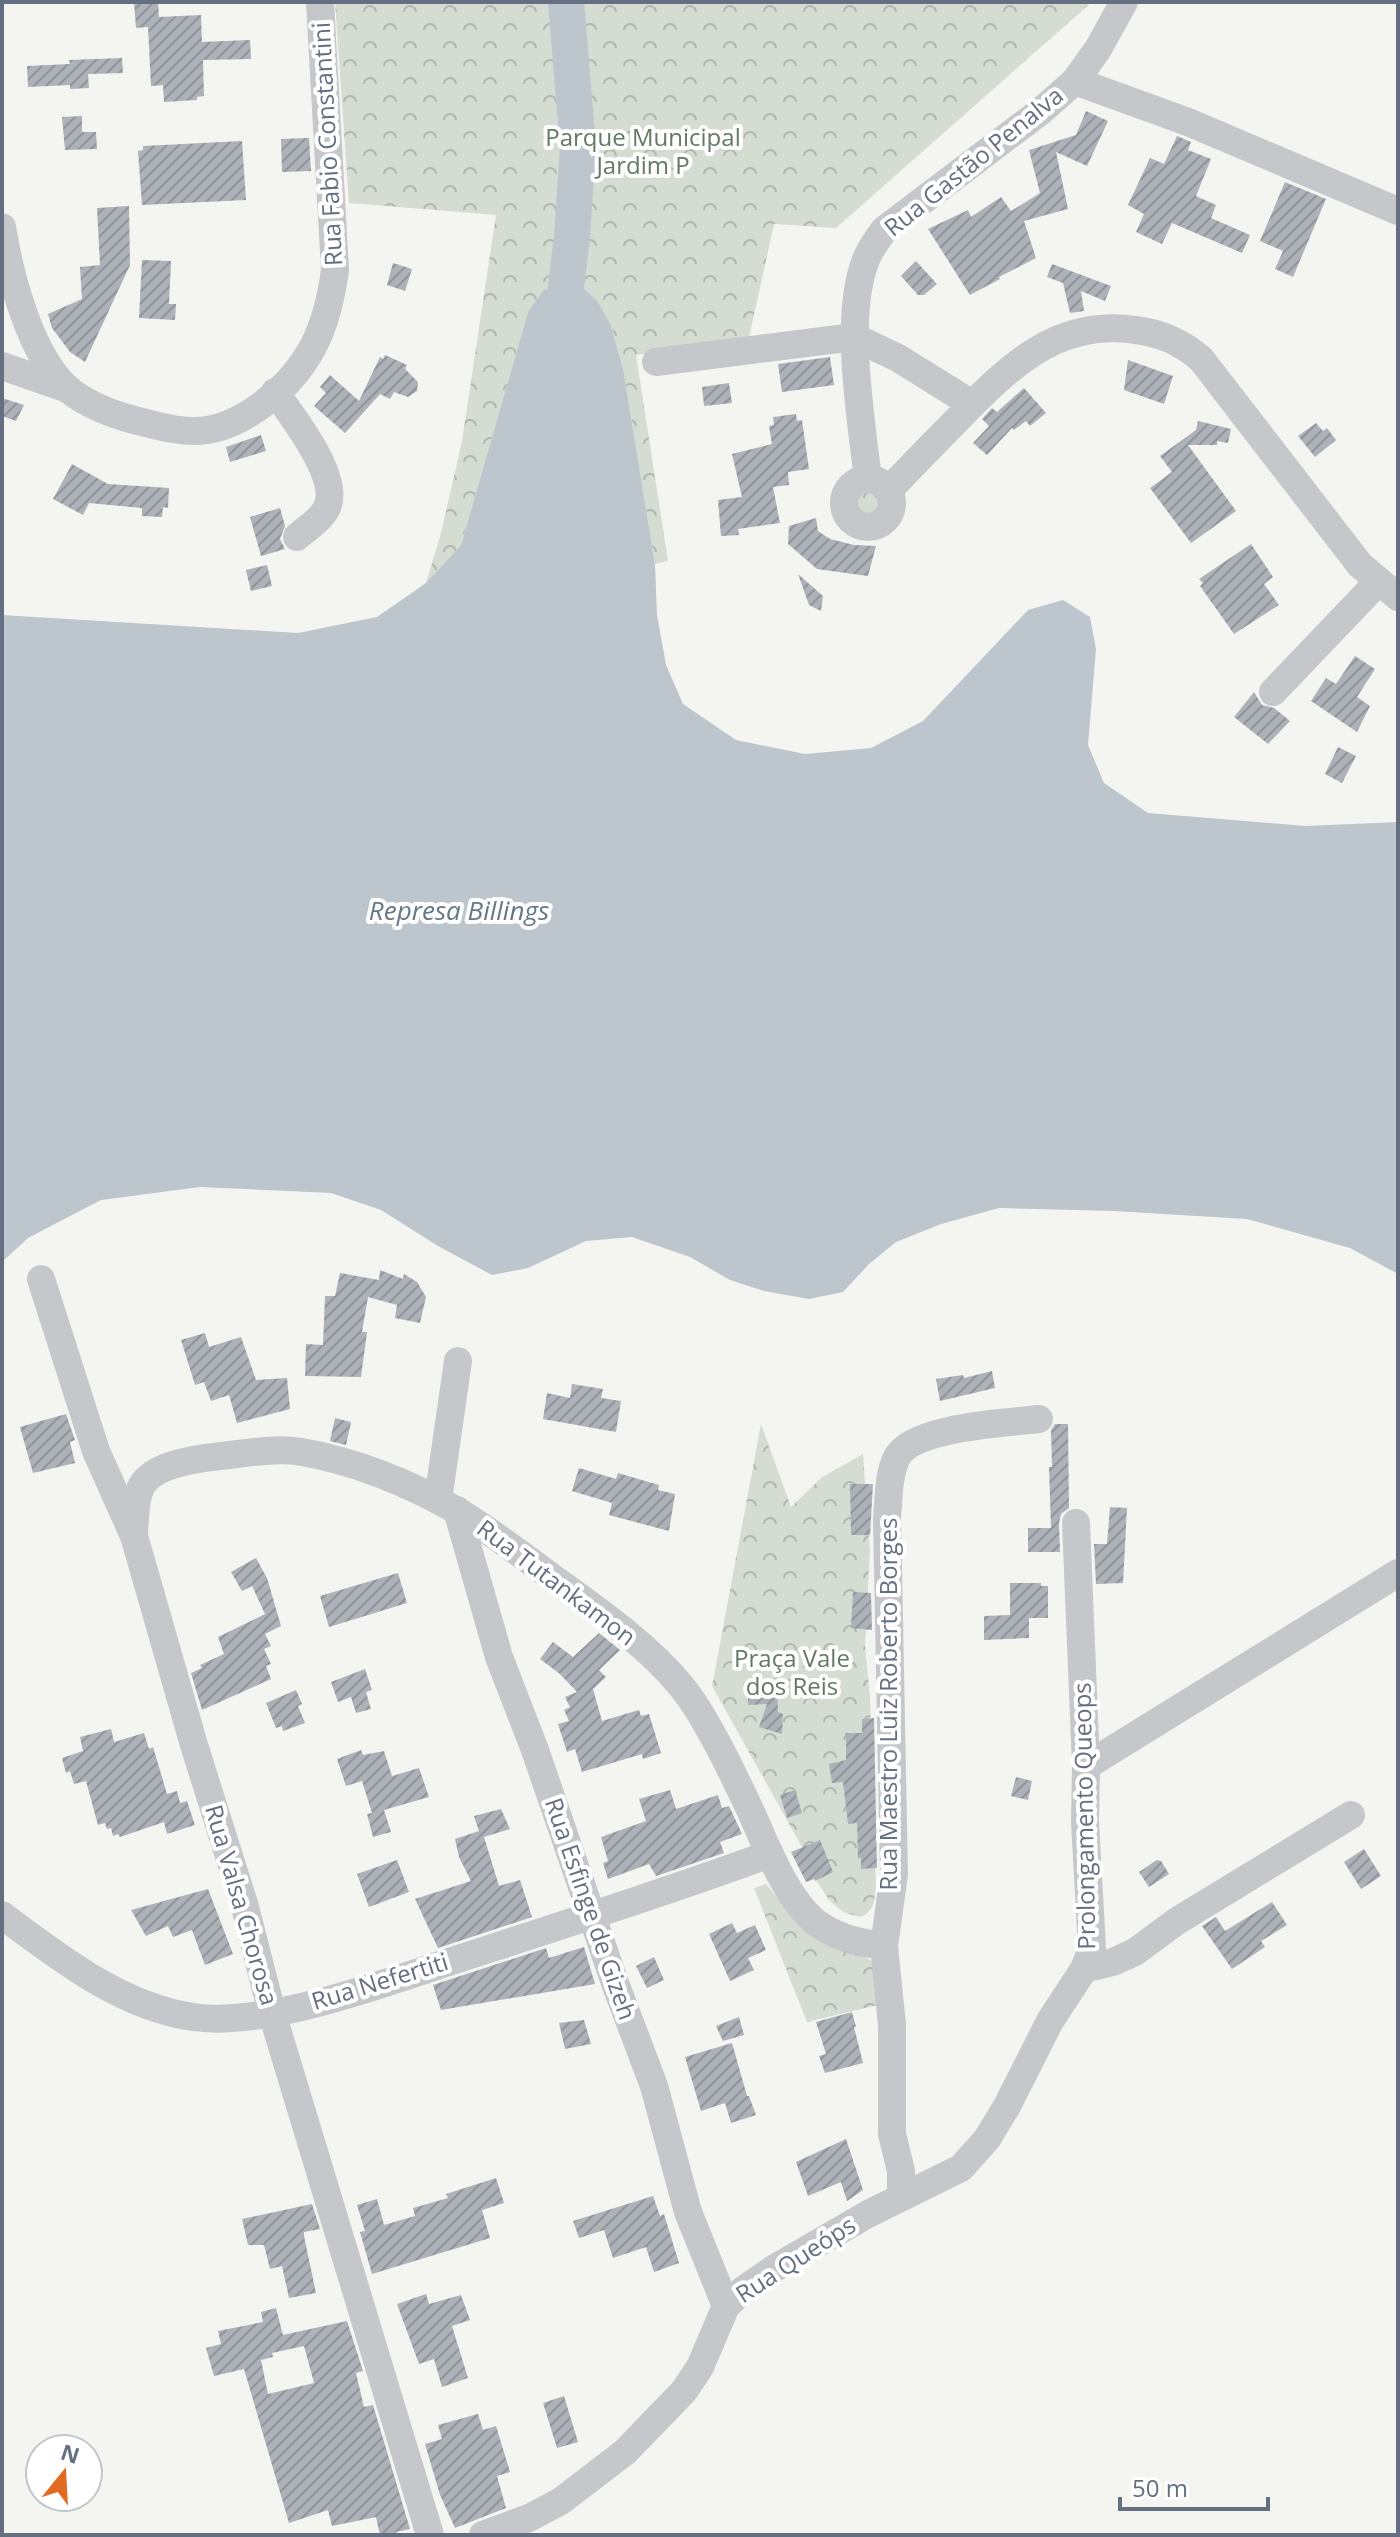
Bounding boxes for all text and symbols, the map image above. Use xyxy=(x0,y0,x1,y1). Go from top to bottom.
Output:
street label: Rua Fabio Constantini xyxy=(304,21,349,267)
street label: Rua Gastão Penalva xyxy=(877,78,1069,243)
park label: Parque Municipal Jardim P xyxy=(545,120,741,181)
water label: Represa Billings xyxy=(369,892,549,928)
street label: Rua Tutankamon xyxy=(471,1511,643,1652)
street label: Rua Maestro Luiz Roberto Borges xyxy=(871,1518,904,1890)
park label: Praça Vale dos Reis xyxy=(734,1641,850,1702)
street label: Prolongamento Queops xyxy=(1065,1682,1102,1950)
street label: Rua Esfinge de Gizeh xyxy=(538,1793,645,2024)
street label: Rua Valsa Chorosa xyxy=(198,1800,287,2009)
street label: Rua Nefertiti xyxy=(307,1944,452,2017)
street label: Rua Queóps xyxy=(729,2208,861,2310)
north arrow xyxy=(24,2433,104,2513)
text: N xyxy=(57,2436,84,2470)
scale bar xyxy=(1120,2461,1268,2511)
text: 50 m xyxy=(1132,2471,1188,2504)

